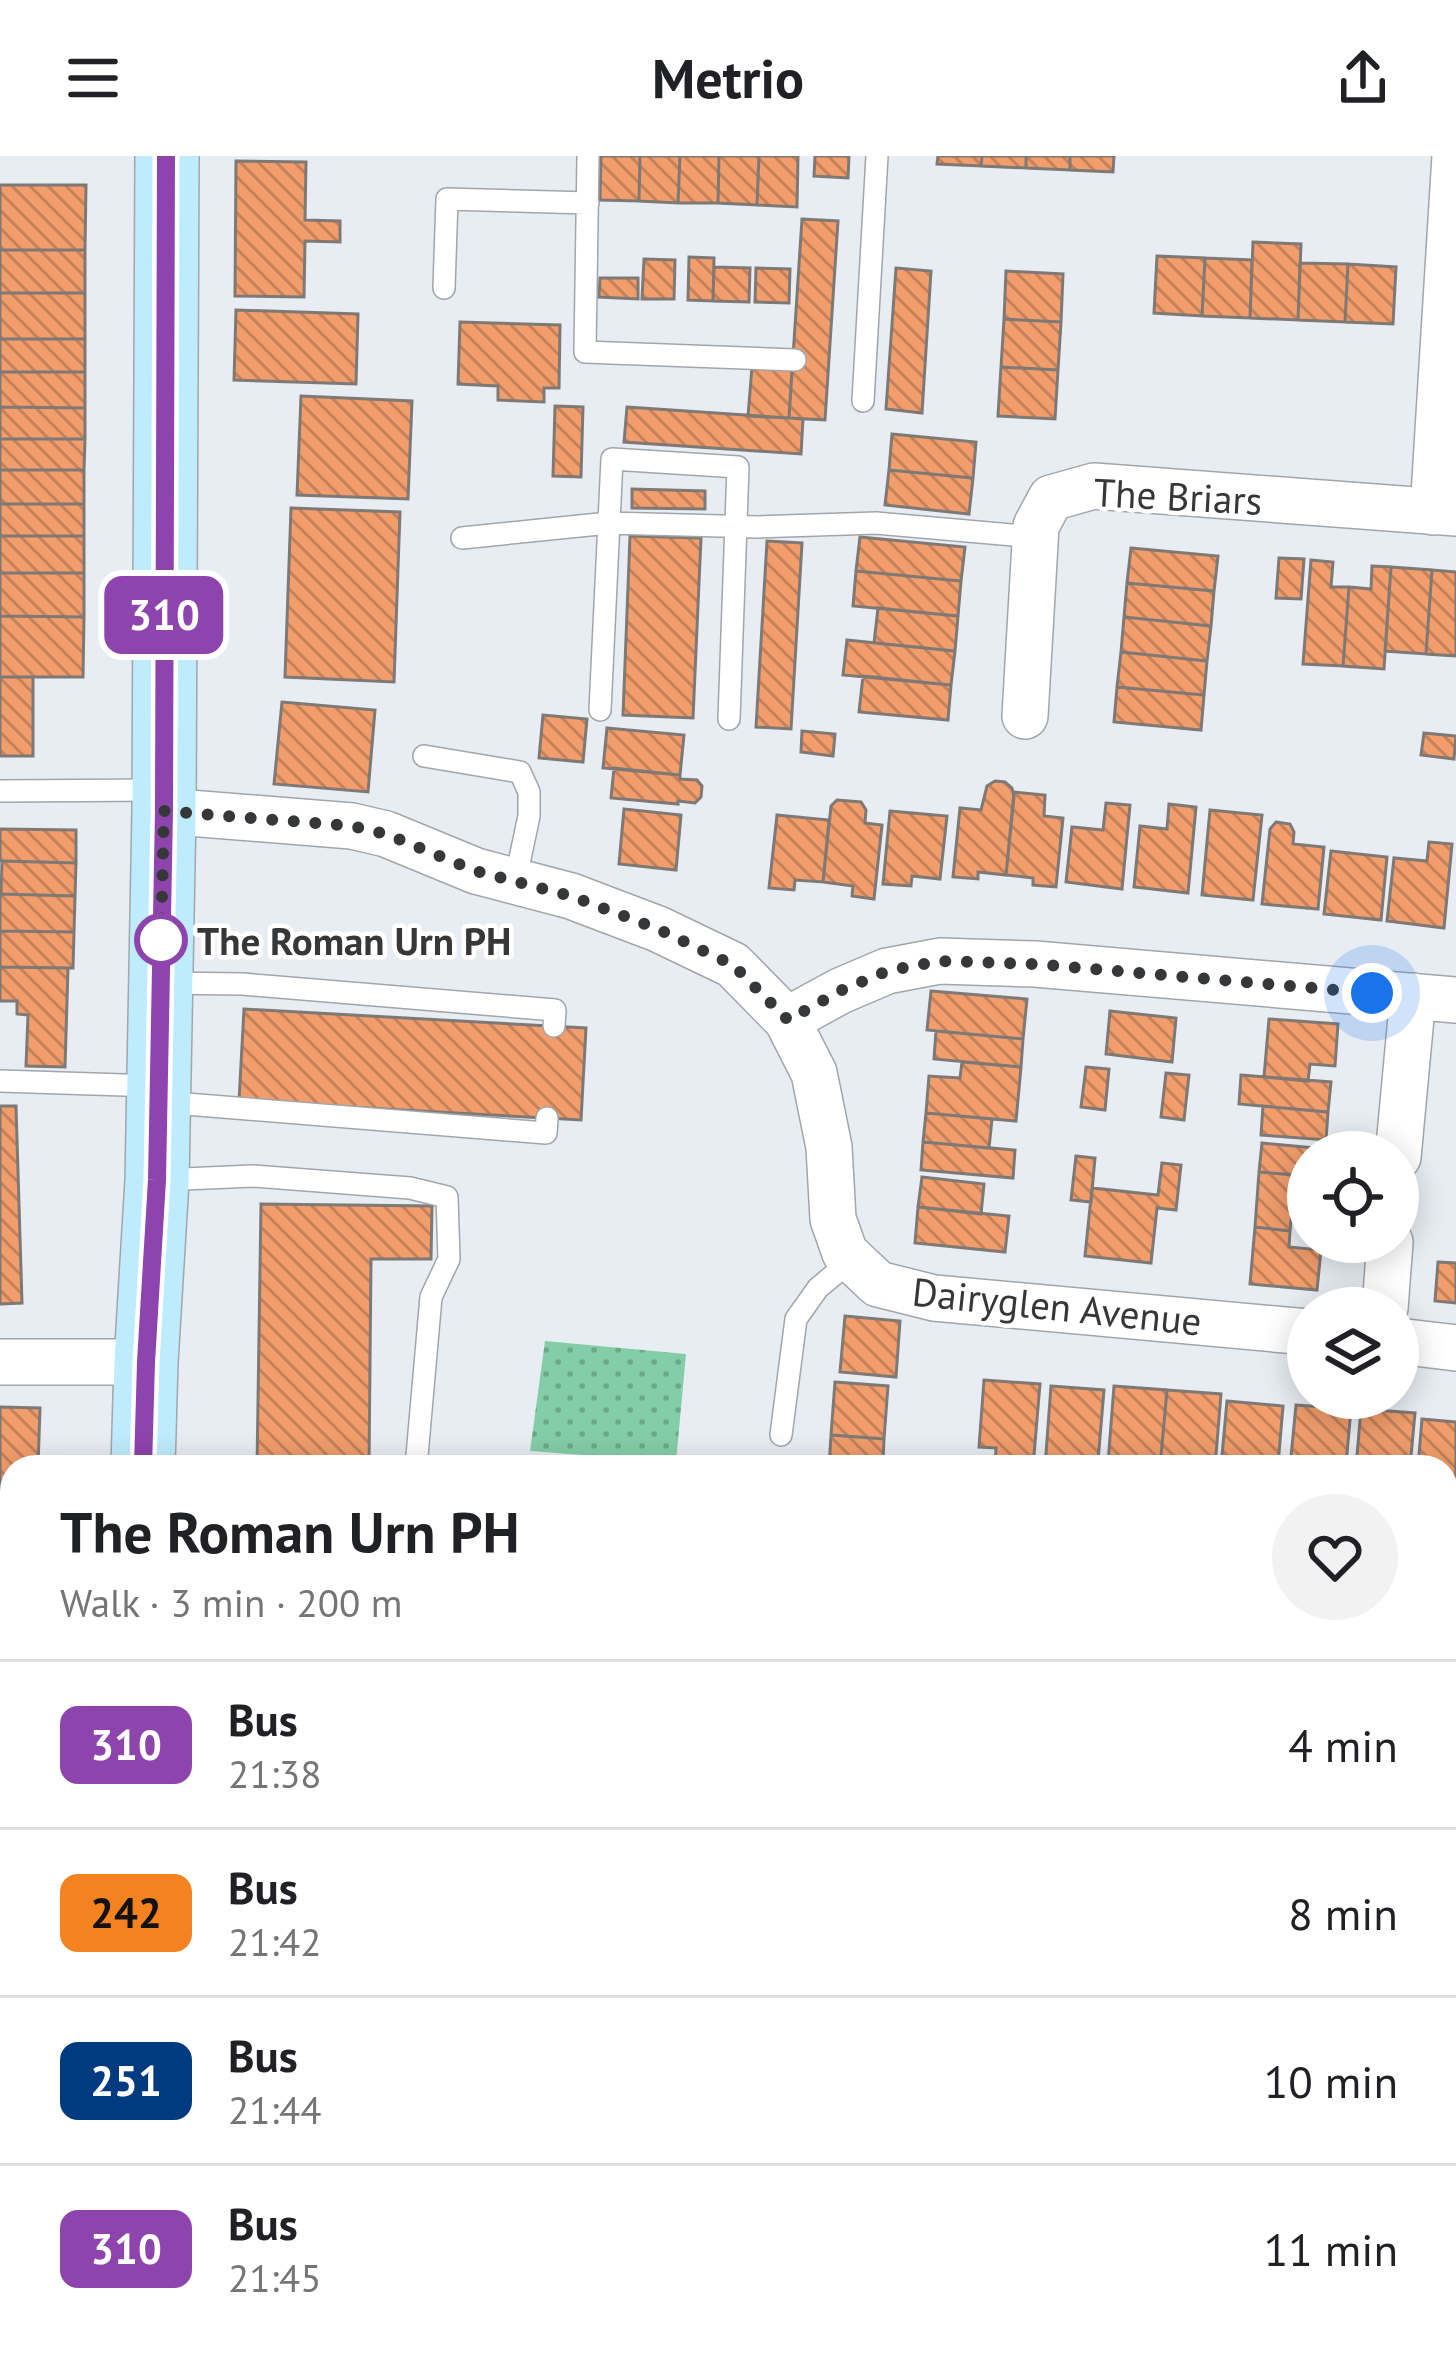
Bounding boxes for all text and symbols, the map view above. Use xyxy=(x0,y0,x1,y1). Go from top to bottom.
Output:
text: Metrio xyxy=(652,43,804,113)
icon: menu xyxy=(60,45,126,111)
icon: share xyxy=(1330,45,1396,111)
street label: The Briars xyxy=(1092,466,1264,526)
line badge: 310 xyxy=(95,576,233,654)
text: 310 xyxy=(128,587,200,642)
marker: The Roman Urn PH xyxy=(136,915,186,965)
place label: The Roman Urn PH xyxy=(197,915,511,966)
your location xyxy=(1342,963,1402,1023)
map controls xyxy=(1287,1131,1419,1419)
button: locate xyxy=(1287,1131,1419,1263)
street label: Dairyglen Avenue xyxy=(910,1265,1204,1347)
button: layers xyxy=(1287,1287,1419,1419)
button: heart xyxy=(1272,1494,1398,1620)
text: The Roman Urn PH xyxy=(60,1495,520,1569)
text: Walk · 3 min · 200 m xyxy=(60,1577,402,1628)
text: Bus xyxy=(228,1690,298,1748)
text: 4 min xyxy=(1288,1716,1398,1774)
text: 310 xyxy=(90,1717,162,1772)
text: 21:38 xyxy=(228,1748,322,1799)
text: Bus xyxy=(228,1858,298,1916)
text: 8 min xyxy=(1288,1884,1398,1942)
text: 242 xyxy=(90,1885,162,1940)
text: 21:42 xyxy=(228,1916,322,1967)
text: Bus xyxy=(228,2026,298,2084)
text: 10 min xyxy=(1264,2052,1398,2110)
text: 251 xyxy=(90,2053,162,2108)
text: 21:44 xyxy=(228,2084,322,2135)
text: Bus xyxy=(228,2194,298,2252)
text: 11 min xyxy=(1264,2220,1398,2278)
text: 310 xyxy=(90,2221,162,2276)
text: 21:45 xyxy=(228,2252,322,2303)

